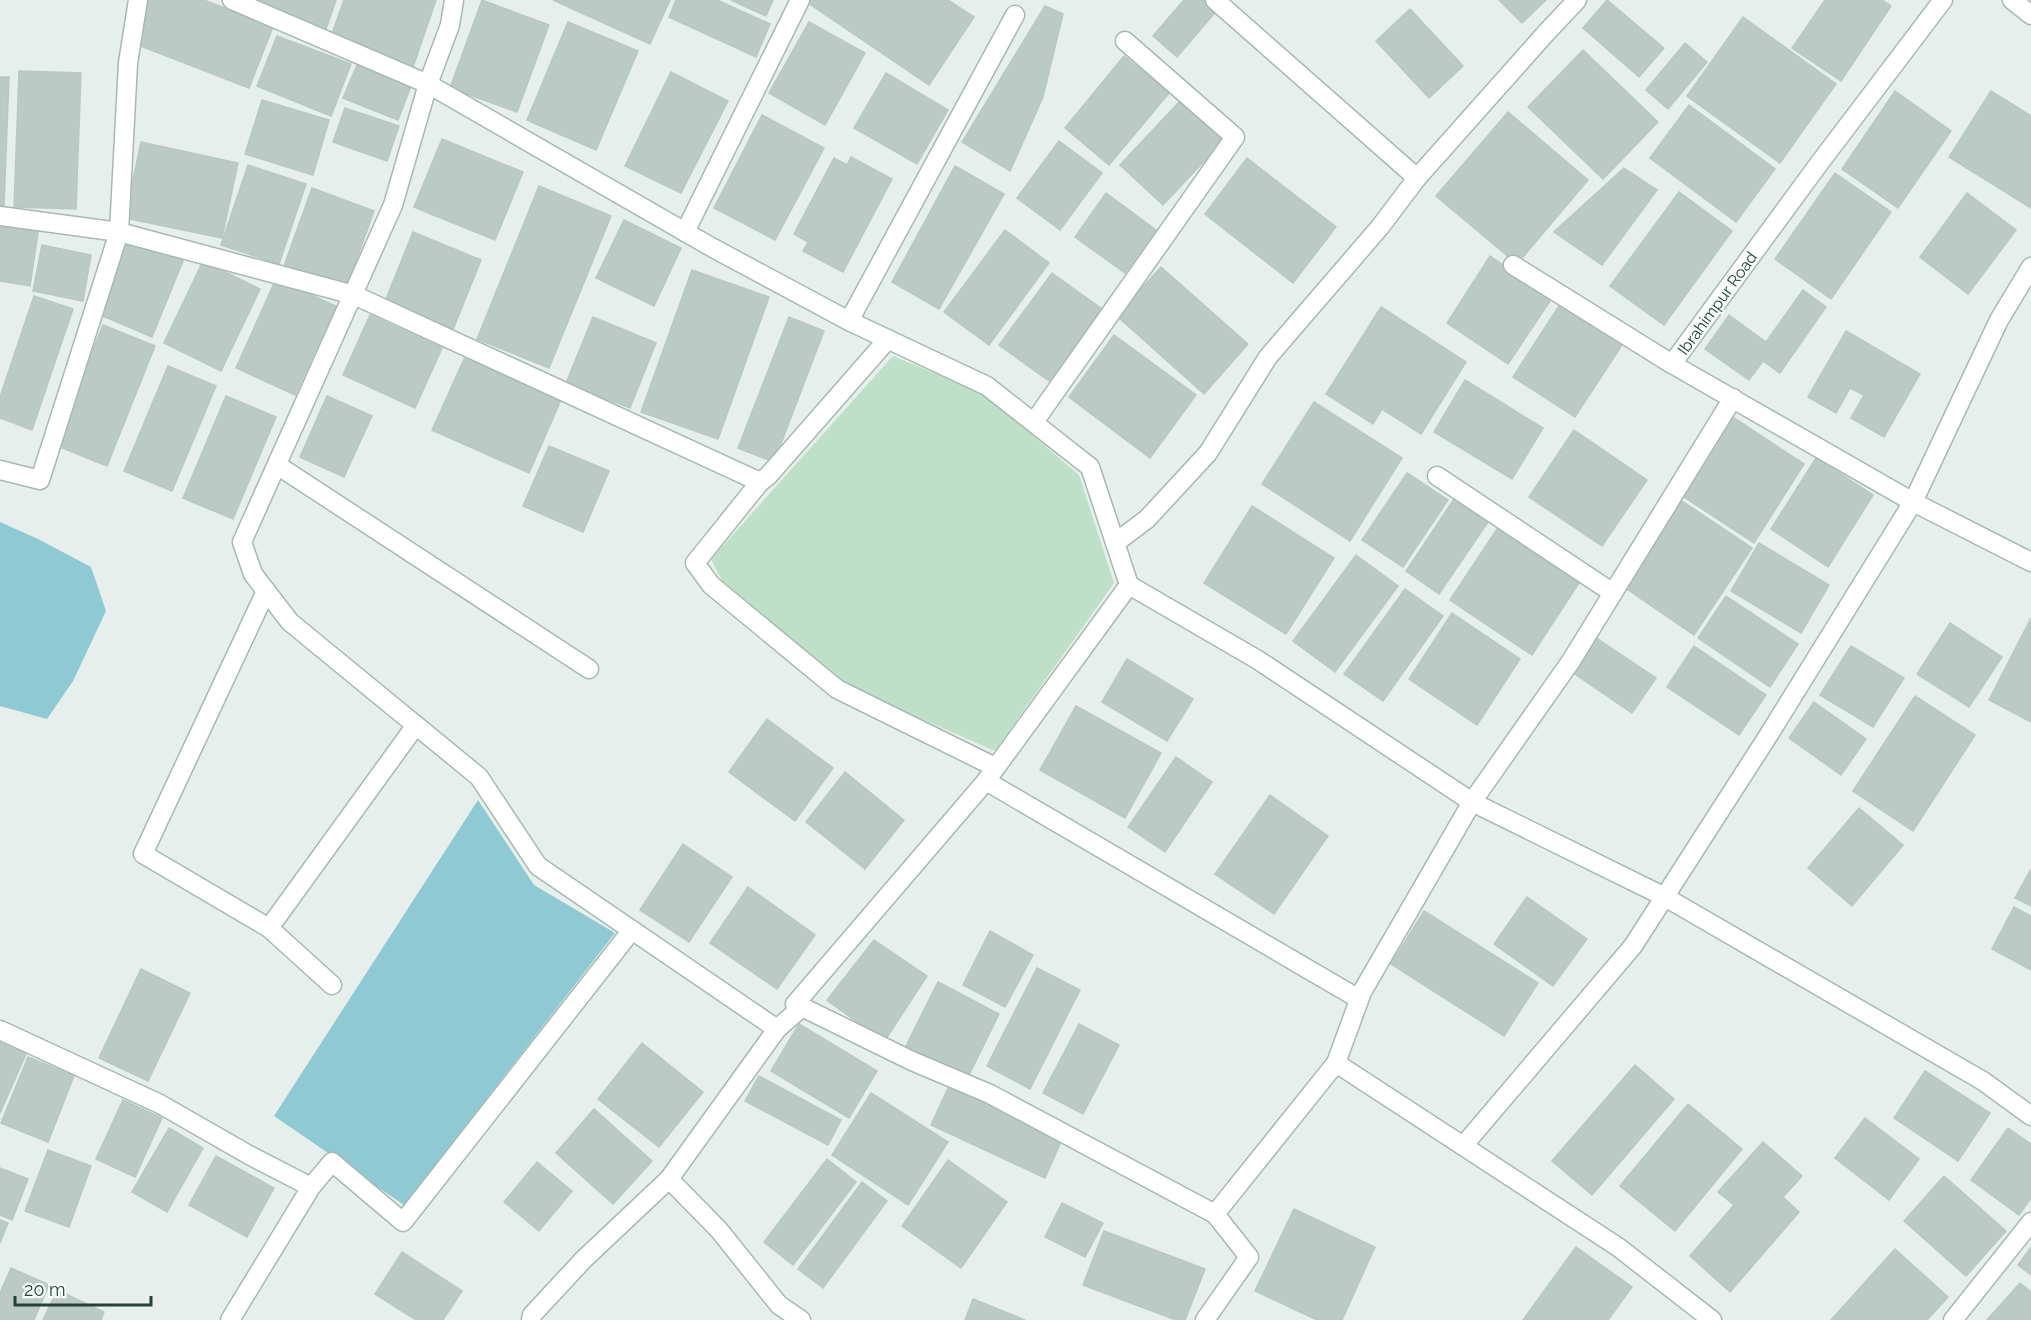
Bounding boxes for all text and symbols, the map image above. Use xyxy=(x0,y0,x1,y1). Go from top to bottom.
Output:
street label: Ibrahimpur Road xyxy=(1674,248,1761,359)
scale bar xyxy=(15,1269,152,1307)
text: 20 m xyxy=(24,1279,66,1300)

